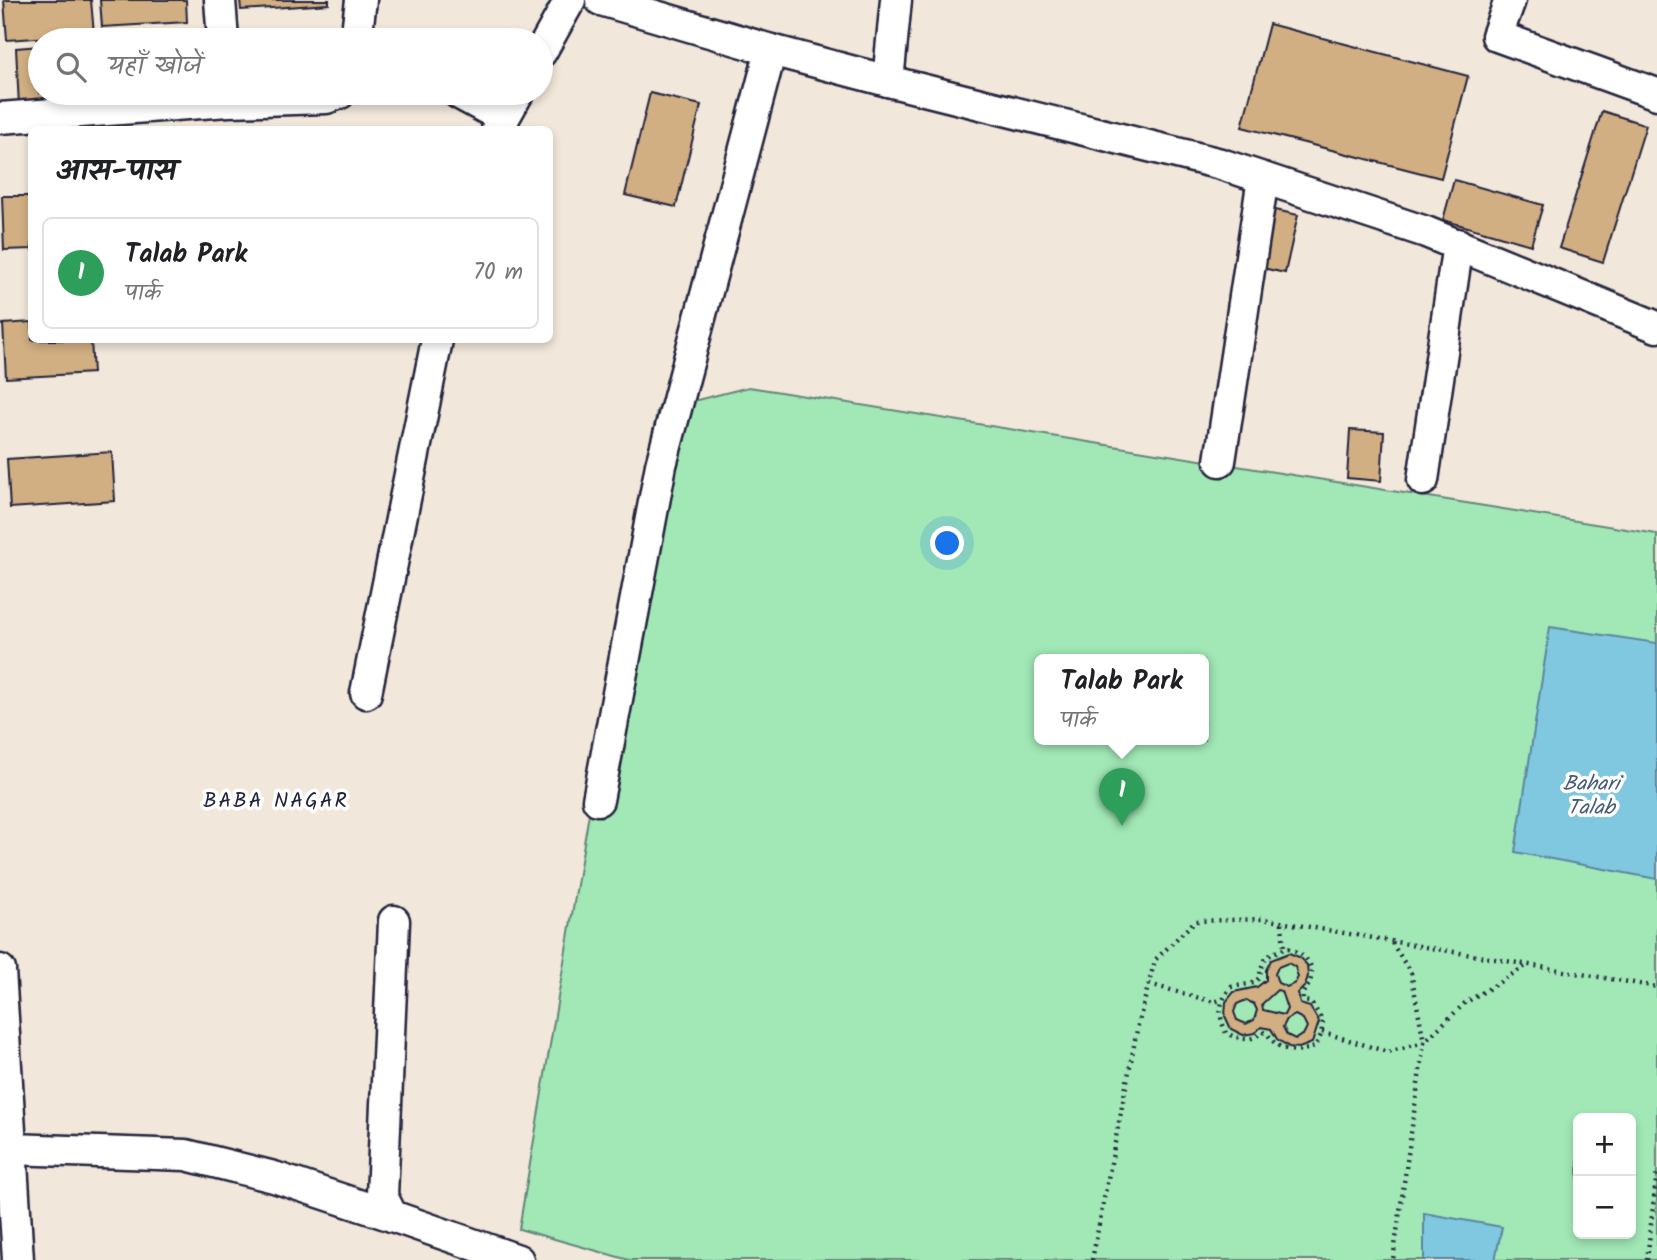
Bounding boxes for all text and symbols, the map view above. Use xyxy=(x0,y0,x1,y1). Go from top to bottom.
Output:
search box xyxy=(28,28,553,105)
text: यहाँ खोजें xyxy=(108,46,202,88)
icon: search xyxy=(52,48,90,86)
text: आस-पास xyxy=(56,148,177,196)
text: Talab Park xyxy=(125,234,247,276)
text: 1 xyxy=(78,255,84,291)
text: 70 m xyxy=(473,255,523,291)
text: पार्क xyxy=(125,276,161,312)
your location xyxy=(930,526,964,560)
popup xyxy=(1034,654,1209,745)
text: Talab Park xyxy=(1060,661,1183,703)
text: पार्क xyxy=(1060,703,1097,739)
pin: 1 xyxy=(1099,768,1145,826)
water label: Bahari Talab xyxy=(1563,768,1623,825)
district label: BABA NAGAR xyxy=(203,785,349,818)
map controls xyxy=(1573,1113,1636,1239)
button: + xyxy=(1573,1113,1636,1176)
button: − xyxy=(1573,1176,1636,1239)

